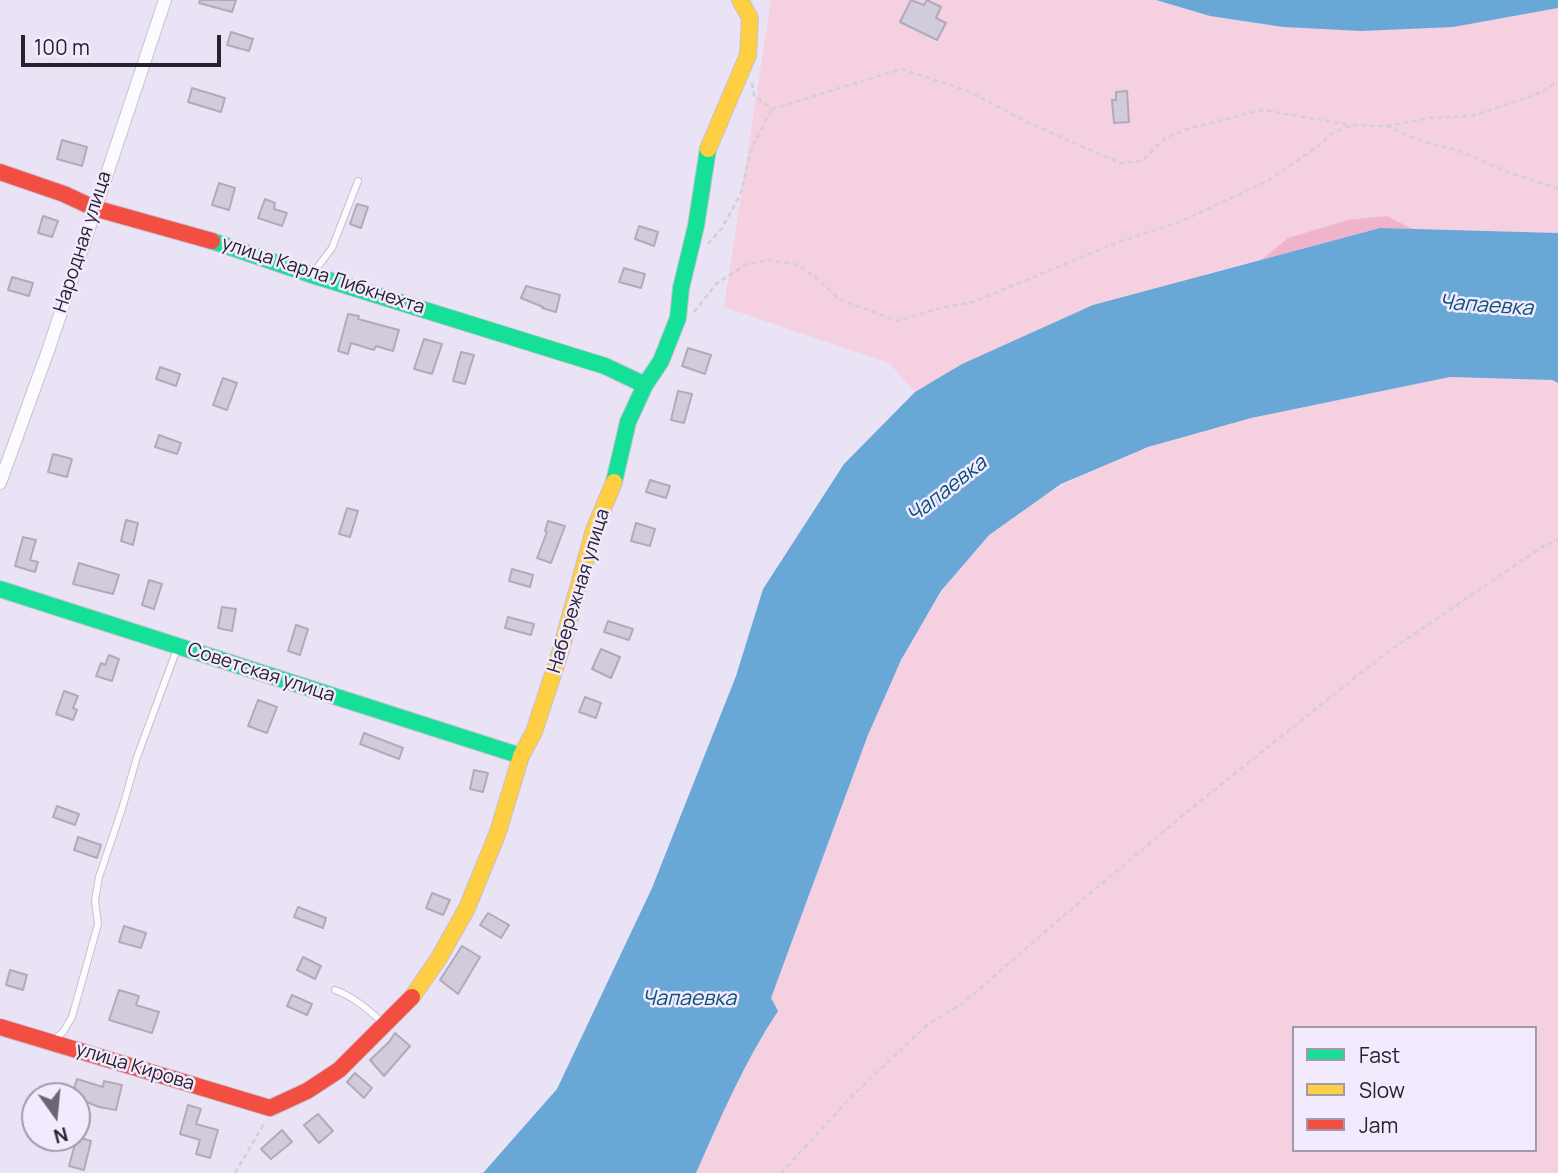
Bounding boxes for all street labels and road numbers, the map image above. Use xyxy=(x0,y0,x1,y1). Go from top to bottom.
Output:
street label: Народная улица xyxy=(49,168,117,316)
street label: улица Карла Либкнехта xyxy=(219,232,427,320)
street label: Набережная улица xyxy=(543,506,615,676)
street label: Советская улица xyxy=(184,638,338,708)
street label: улица Кирова xyxy=(73,1038,197,1096)

